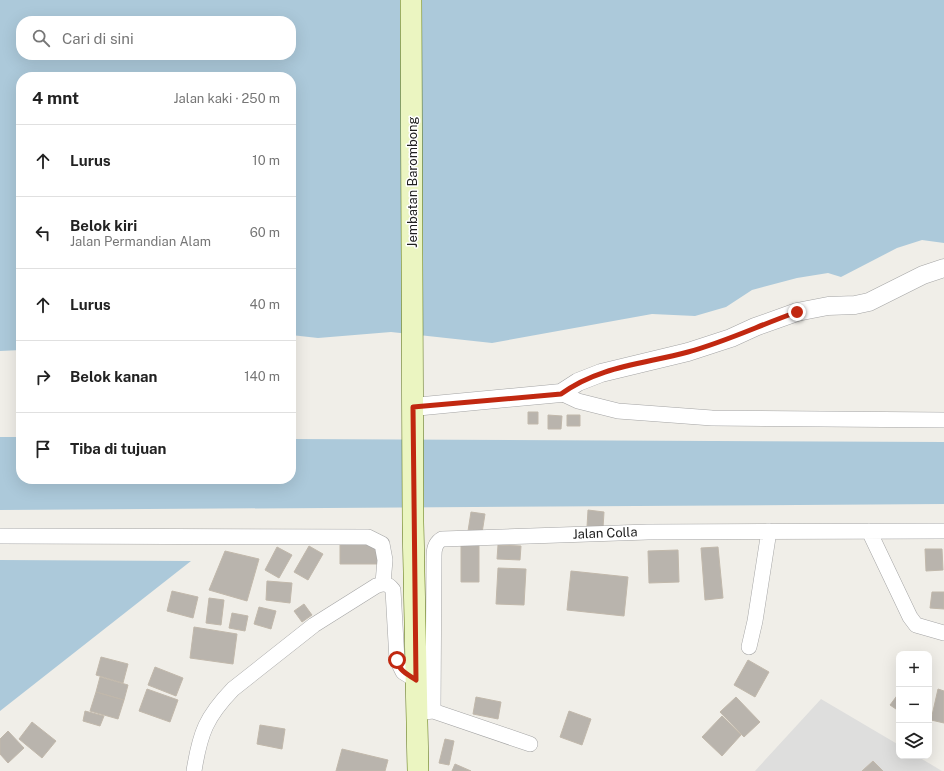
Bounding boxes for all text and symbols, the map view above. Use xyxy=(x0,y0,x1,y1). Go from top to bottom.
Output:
search box xyxy=(16,16,296,60)
icon: search xyxy=(30,27,52,49)
text: Cari di sini xyxy=(62,30,134,47)
text: 4 mnt xyxy=(32,88,79,108)
text: Jalan kaki · 250 m xyxy=(174,91,280,106)
street label: Jembatan Barombong xyxy=(405,116,420,248)
icon: ahead xyxy=(32,150,54,172)
text: Lurus xyxy=(70,152,111,169)
text: 10 m xyxy=(252,153,280,168)
text: Belok kiri xyxy=(70,217,137,234)
icon: left xyxy=(32,222,54,244)
text: 60 m xyxy=(250,225,280,240)
text: Jalan Permandian Alam xyxy=(70,234,211,249)
icon: ahead xyxy=(32,294,54,316)
text: Lurus xyxy=(70,296,111,313)
text: 40 m xyxy=(249,297,280,312)
route end xyxy=(788,303,806,321)
icon: right xyxy=(32,366,54,388)
text: Belok kanan xyxy=(70,368,157,385)
text: 140 m xyxy=(244,369,280,384)
icon: arrive xyxy=(32,438,54,460)
text: Tiba di tujuan xyxy=(70,440,166,457)
street label: Jalan Colla xyxy=(572,524,638,542)
route start xyxy=(388,651,406,669)
map controls xyxy=(896,651,932,759)
button: + xyxy=(896,651,932,687)
button: − xyxy=(896,687,932,723)
button: layers xyxy=(896,723,932,759)

